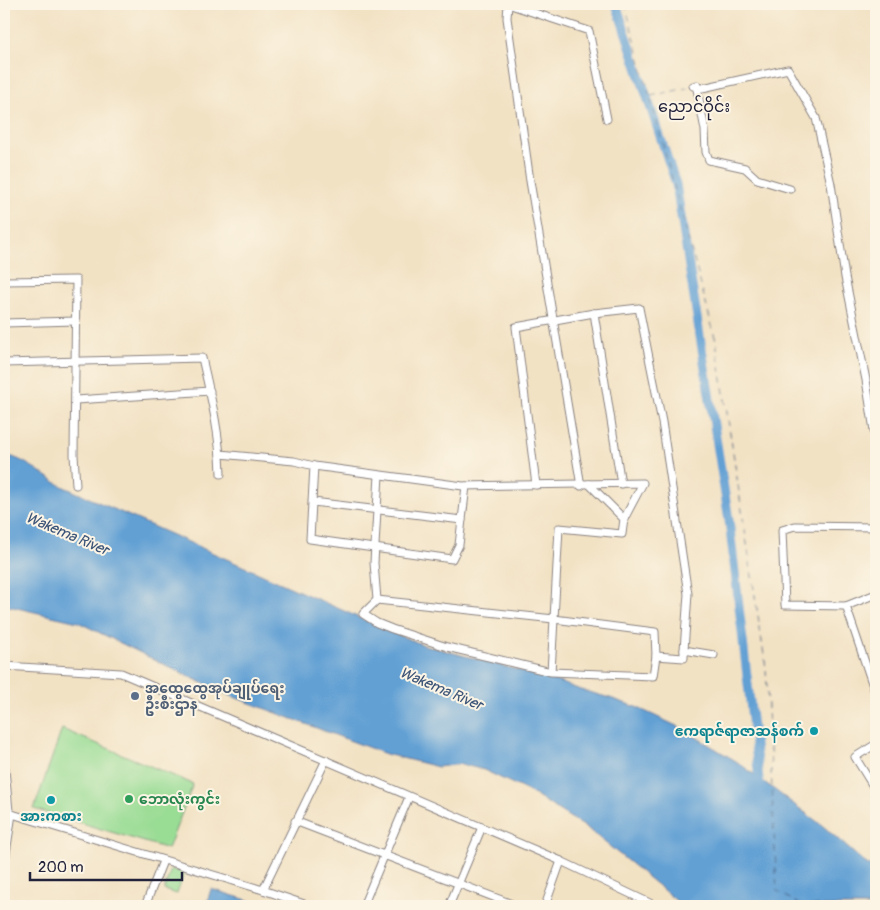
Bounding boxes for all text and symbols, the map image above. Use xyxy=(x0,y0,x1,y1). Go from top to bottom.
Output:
district label: ညောင်ဝိုင်း xyxy=(658,95,730,121)
water label: Wakema River xyxy=(23,508,113,561)
water label: Wakema River xyxy=(397,663,487,716)
place label: အထွေထွေအုပ်ချုပ်ရေး ဦးစီးဌာန xyxy=(145,678,285,716)
marker: အထွေထွေအုပ်ချုပ်ရေး ဦးစီးဌာန xyxy=(129,690,141,702)
place label: ဧကရာဇ်ရာဇာဆန်စက် xyxy=(675,721,804,743)
marker: ဧကရာဇ်ရာဇာဆန်စက် xyxy=(808,725,820,737)
place label: ဘောလုံးကွင်း xyxy=(139,789,220,811)
marker: ဘောလုံးကွင်း xyxy=(123,793,135,805)
marker: အားကစား xyxy=(45,794,57,806)
place label: အားကစား xyxy=(20,808,82,825)
scale bar xyxy=(30,850,182,882)
text: 200 m xyxy=(38,858,83,877)

